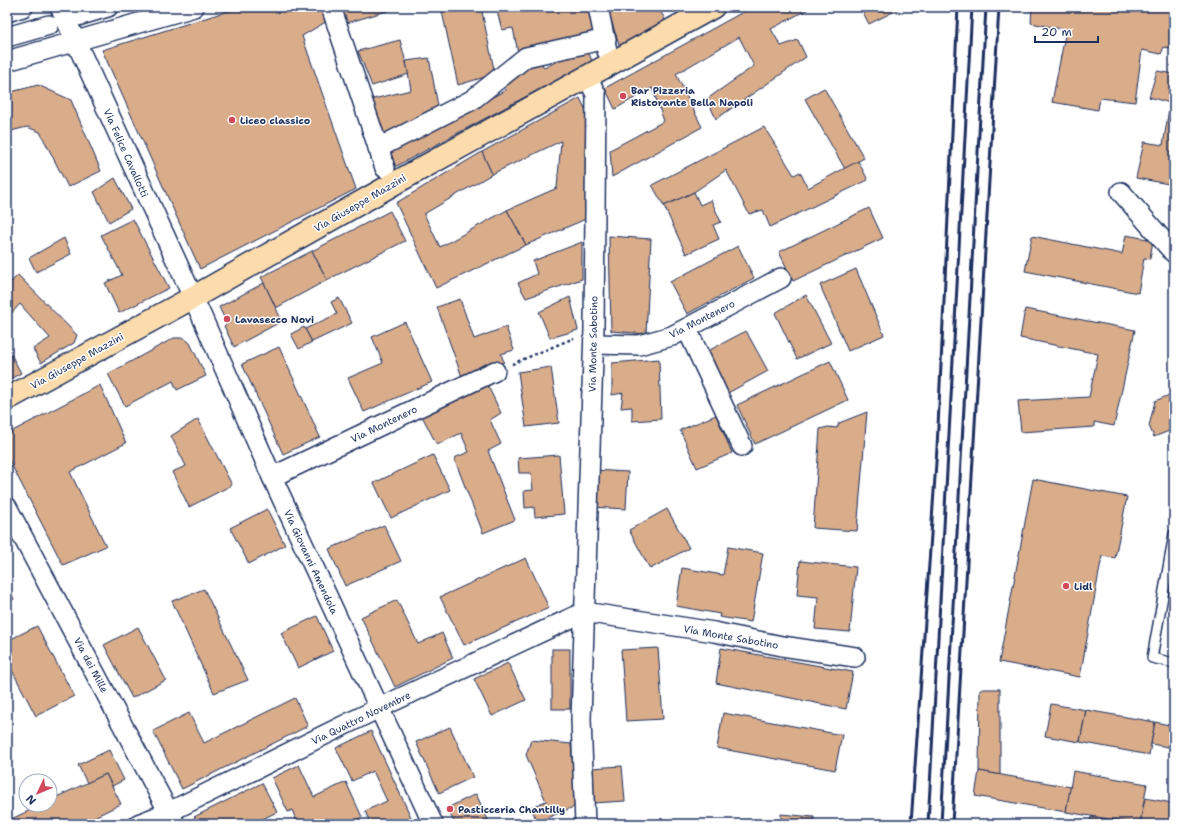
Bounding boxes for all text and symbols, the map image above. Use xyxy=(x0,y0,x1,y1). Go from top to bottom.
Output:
scale bar xyxy=(1035,18,1098,44)
text: 20 m xyxy=(1041,24,1072,40)
place label: Bar Pizzeria Ristorante Bella Napoli xyxy=(631,84,753,109)
marker: Bar Pizzeria Ristorante Bella Napoli xyxy=(618,91,628,101)
street label: Via Felice Cavallotti xyxy=(101,107,151,199)
place label: Liceo classico xyxy=(240,114,311,127)
marker: Liceo classico xyxy=(227,115,237,125)
street label: Via Giuseppe Mazzini xyxy=(311,171,409,235)
street label: Via Monte Sabotino xyxy=(586,296,600,392)
street label: Via Montenero xyxy=(667,297,737,341)
place label: Lavasecco Novi xyxy=(235,313,314,326)
marker: Lavasecco Novi xyxy=(222,314,232,324)
street label: Via Giuseppe Mazzini xyxy=(28,330,126,392)
street label: Via Montenero xyxy=(349,402,419,446)
street label: Via Giovanni Amendola xyxy=(281,508,341,617)
place label: Lidl xyxy=(1074,580,1093,593)
marker: Lidl xyxy=(1061,581,1071,591)
street label: Via Monte Sabotino xyxy=(682,622,780,652)
street label: Via dei Mille xyxy=(71,635,111,695)
street label: Via Quattro Novembre xyxy=(309,688,413,748)
north arrow xyxy=(18,773,58,813)
text: N xyxy=(23,791,40,808)
place label: Pasticceria Chantilly xyxy=(458,803,565,816)
marker: Pasticceria Chantilly xyxy=(445,804,455,814)

